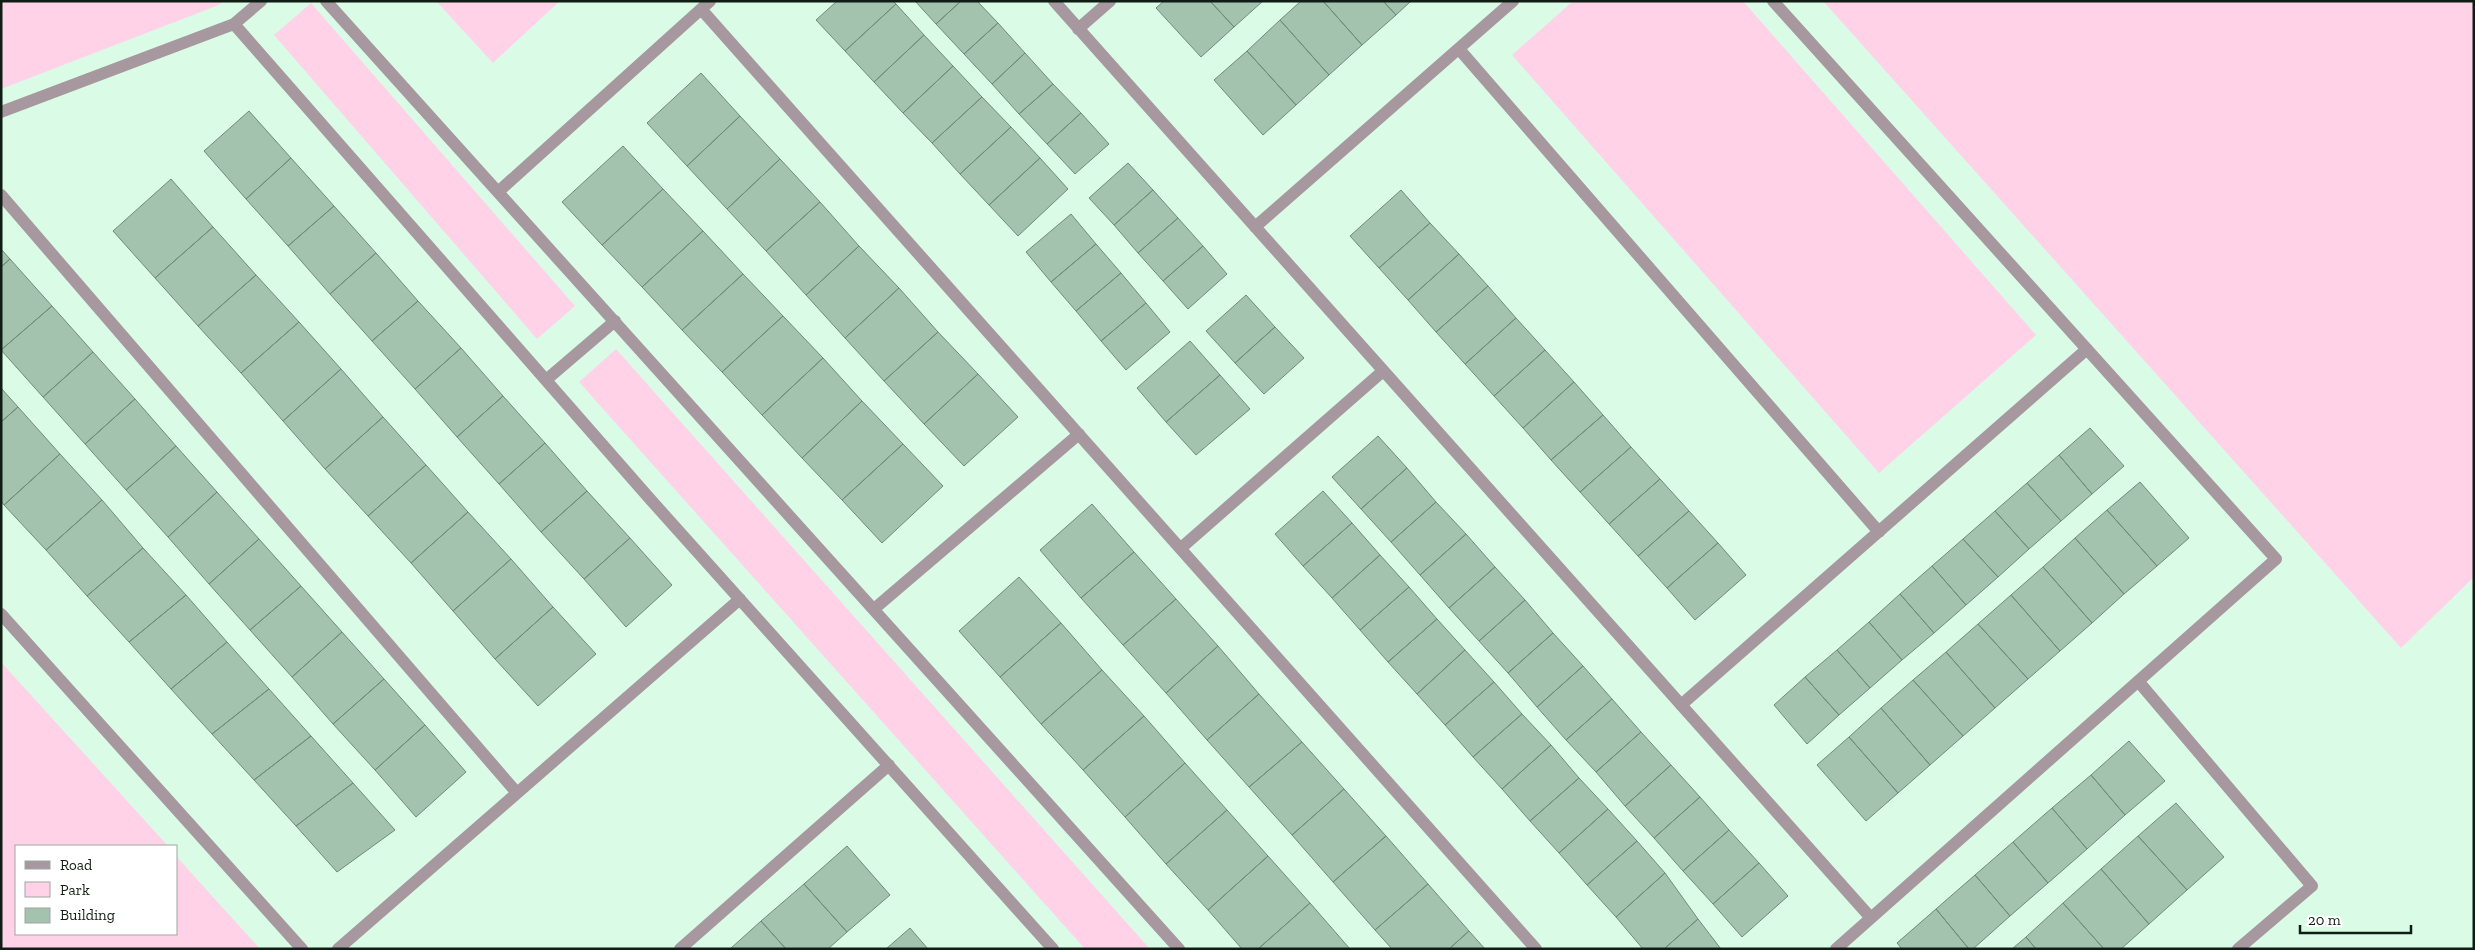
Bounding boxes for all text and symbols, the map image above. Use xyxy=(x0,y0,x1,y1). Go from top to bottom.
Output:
legend xyxy=(15,845,178,935)
text: Road xyxy=(60,856,93,874)
text: Park xyxy=(60,881,90,899)
scale bar xyxy=(2300,902,2411,934)
text: Building xyxy=(60,906,115,924)
text: 20 m xyxy=(2308,911,2341,929)

